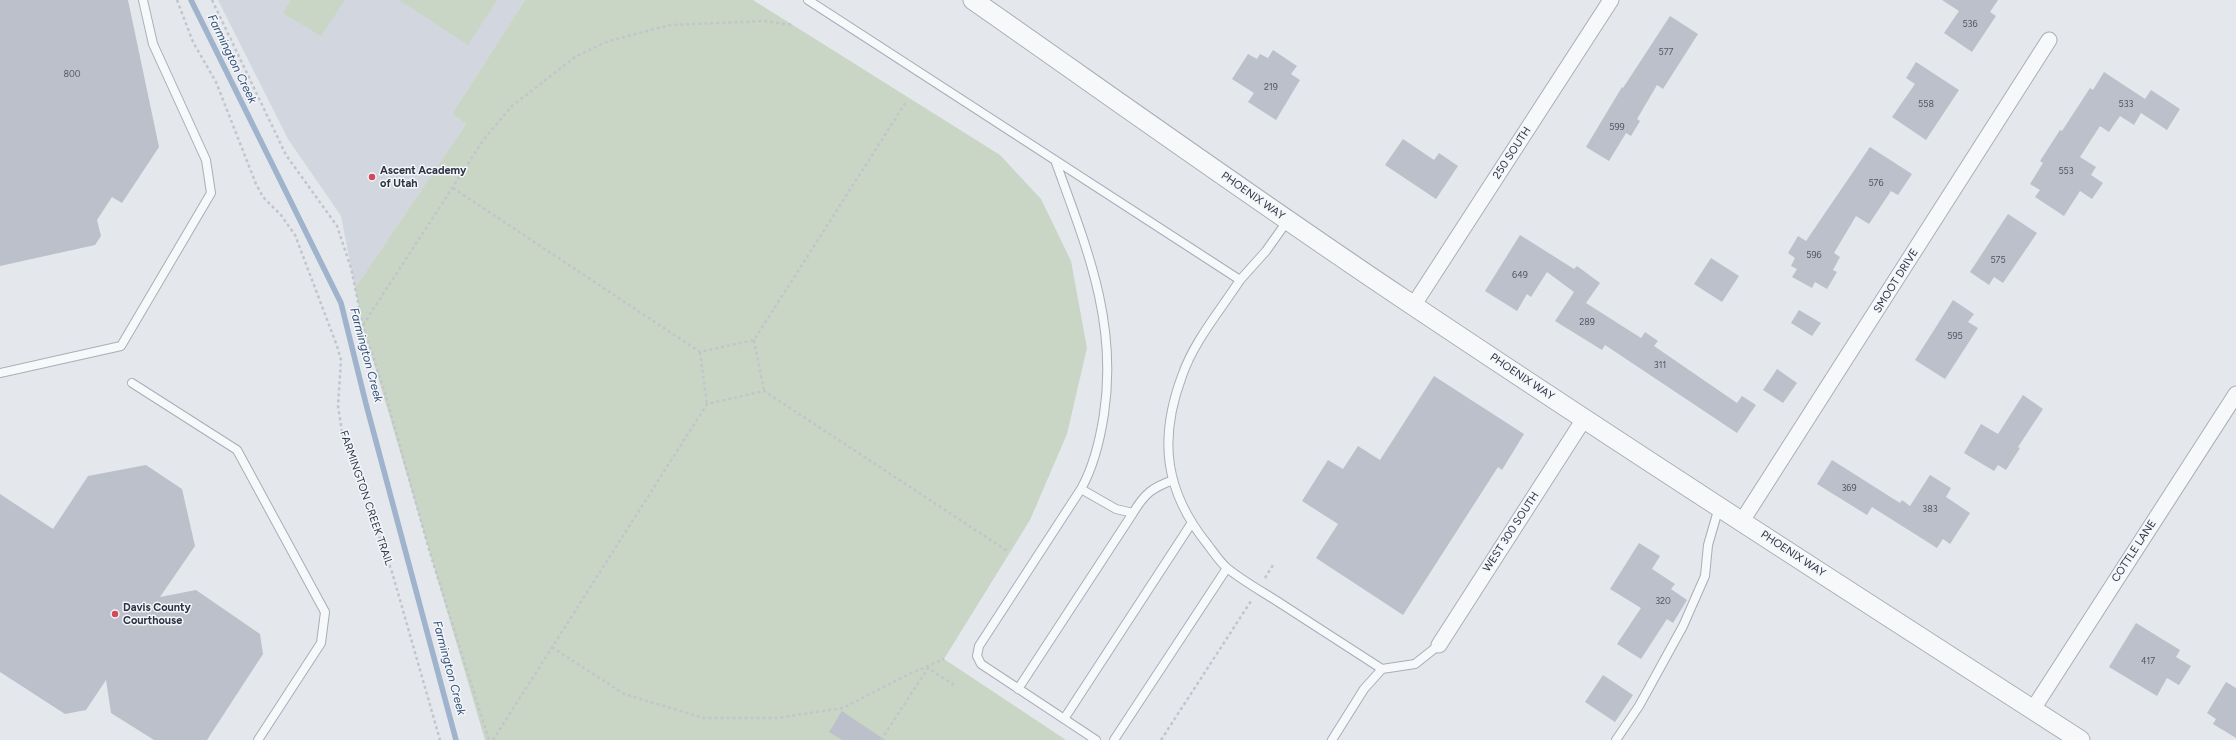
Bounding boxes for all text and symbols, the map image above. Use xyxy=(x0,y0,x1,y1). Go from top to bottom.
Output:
water label: Farmington Creek xyxy=(204,12,260,106)
house number: 536 xyxy=(1962,19,1978,29)
house number: 577 xyxy=(1659,47,1673,57)
house number: 800 xyxy=(63,69,81,79)
house number: 219 xyxy=(1264,82,1278,92)
house number: 558 xyxy=(1918,99,1934,109)
house number: 533 xyxy=(2119,99,2133,109)
house number: 599 xyxy=(1609,122,1625,132)
street label: 250 SOUTH xyxy=(1490,124,1534,182)
place label: Ascent Academy of Utah xyxy=(380,164,466,190)
house number: 553 xyxy=(2058,166,2074,176)
street label: PHOENIX WAY xyxy=(1219,169,1287,223)
marker: Ascent Academy of Utah xyxy=(367,172,377,182)
house number: 576 xyxy=(1868,178,1884,188)
street label: SMOOT DRIVE xyxy=(1871,246,1921,316)
house number: 596 xyxy=(1806,250,1822,260)
house number: 575 xyxy=(1990,255,2006,265)
house number: 649 xyxy=(1512,270,1528,280)
water label: Farmington Creek xyxy=(346,306,386,404)
house number: 289 xyxy=(1579,317,1595,327)
house number: 595 xyxy=(1947,331,1963,341)
street label: PHOENIX WAY xyxy=(1487,351,1557,403)
house number: 311 xyxy=(1654,360,1666,370)
street label: FARMINGTON CREEK TRAIL xyxy=(337,429,395,567)
house number: 369 xyxy=(1841,483,1857,493)
street label: WEST 300 SOUTH xyxy=(1480,490,1542,574)
house number: 383 xyxy=(1922,504,1938,514)
street label: COTTLE LANE xyxy=(2109,517,2159,585)
street label: PHOENIX WAY xyxy=(1758,528,1828,580)
house number: 320 xyxy=(1655,596,1671,606)
place label: Davis County Courthouse xyxy=(123,601,191,627)
marker: Davis County Courthouse xyxy=(110,609,120,619)
water label: Farmington Creek xyxy=(429,619,469,717)
house number: 417 xyxy=(2141,656,2155,666)

